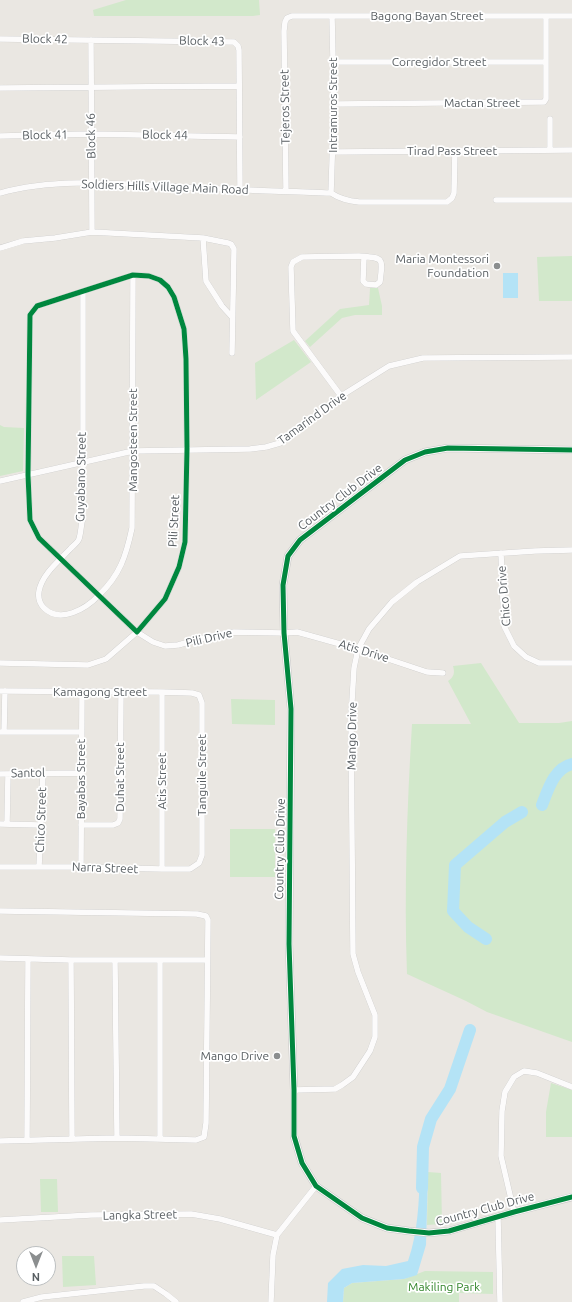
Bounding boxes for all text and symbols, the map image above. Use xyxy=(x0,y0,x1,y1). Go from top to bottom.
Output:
street label: Bagong Bayan Street xyxy=(370,9,484,23)
street label: Block 42 xyxy=(22,31,68,47)
street label: Block 43 xyxy=(179,33,225,49)
street label: Corregidor Street xyxy=(392,55,486,69)
street label: Intramuros Street xyxy=(326,57,340,153)
street label: Tejeros Street xyxy=(277,69,293,145)
street label: Mactan Street xyxy=(444,96,520,110)
street label: Block 46 xyxy=(83,113,99,159)
street label: Block 41 xyxy=(22,127,68,143)
street label: Block 44 xyxy=(142,127,188,143)
street label: Tirad Pass Street xyxy=(407,144,497,158)
street label: Soldiers Hills Village Main Road xyxy=(81,177,249,197)
place label: Maria Montessori Foundation xyxy=(396,252,489,280)
marker: Maria Montessori Foundation xyxy=(492,261,502,271)
street label: Mangosteen Street xyxy=(126,388,140,492)
street label: Tamarind Drive xyxy=(275,388,349,448)
street label: Guyabano Street xyxy=(73,432,89,522)
street label: Country Club Drive xyxy=(295,461,385,533)
street label: Pili Street xyxy=(165,494,183,548)
street label: Chico Drive xyxy=(494,565,514,627)
street label: Pili Drive xyxy=(184,626,234,650)
street label: Atis Drive xyxy=(337,637,391,665)
street label: Kamagong Street xyxy=(53,685,147,699)
street label: Mango Drive xyxy=(344,702,360,770)
street label: Tanguile Street xyxy=(195,734,209,816)
street label: Bayabas Street xyxy=(74,739,88,819)
street label: Duhat Street xyxy=(113,742,127,812)
street label: Atis Street xyxy=(155,753,169,809)
street label: Santol xyxy=(11,766,45,780)
street label: Chico Street xyxy=(33,787,49,853)
street label: Country Club Drive xyxy=(272,798,288,900)
street label: Narra Street xyxy=(72,860,138,876)
place label: Mango Drive xyxy=(201,1049,269,1063)
marker: Mango Drive xyxy=(272,1051,282,1061)
street label: Country Club Drive xyxy=(434,1189,536,1229)
street label: Langka Street xyxy=(103,1207,177,1223)
north arrow xyxy=(16,1246,56,1286)
text: N xyxy=(32,1271,40,1283)
park label: Makiling Park xyxy=(408,1280,480,1294)

